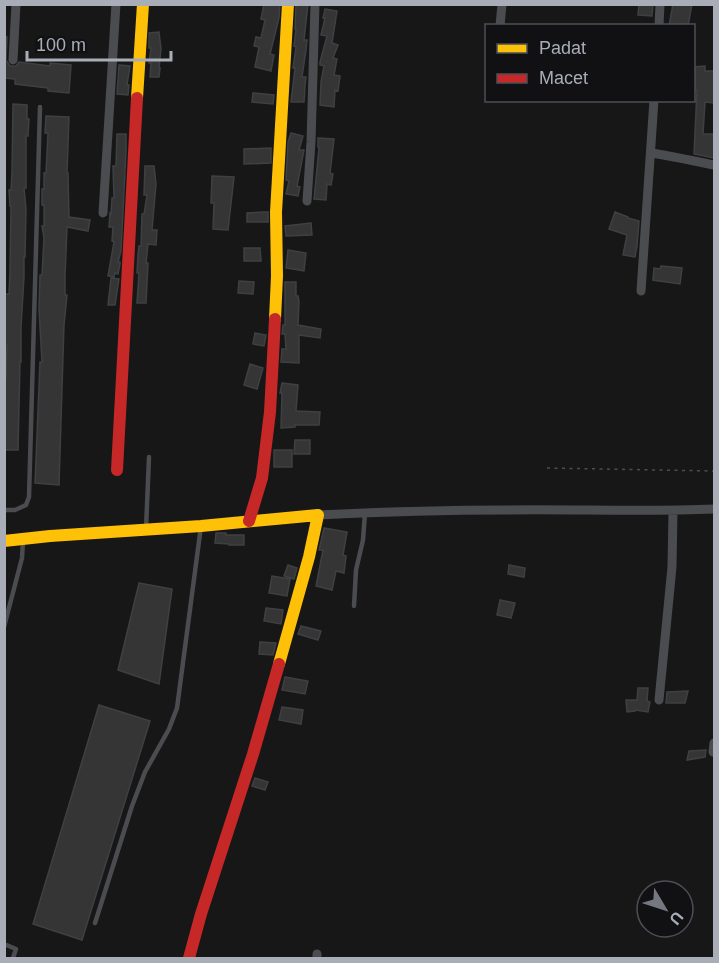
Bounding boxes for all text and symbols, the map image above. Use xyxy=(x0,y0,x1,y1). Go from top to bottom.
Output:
scale bar xyxy=(27,24,171,62)
legend xyxy=(485,24,695,102)
text: 100 m xyxy=(36,35,86,55)
text: Padat xyxy=(539,38,586,58)
text: Macet xyxy=(539,68,588,88)
north arrow xyxy=(635,879,695,939)
text: U xyxy=(666,908,687,928)

